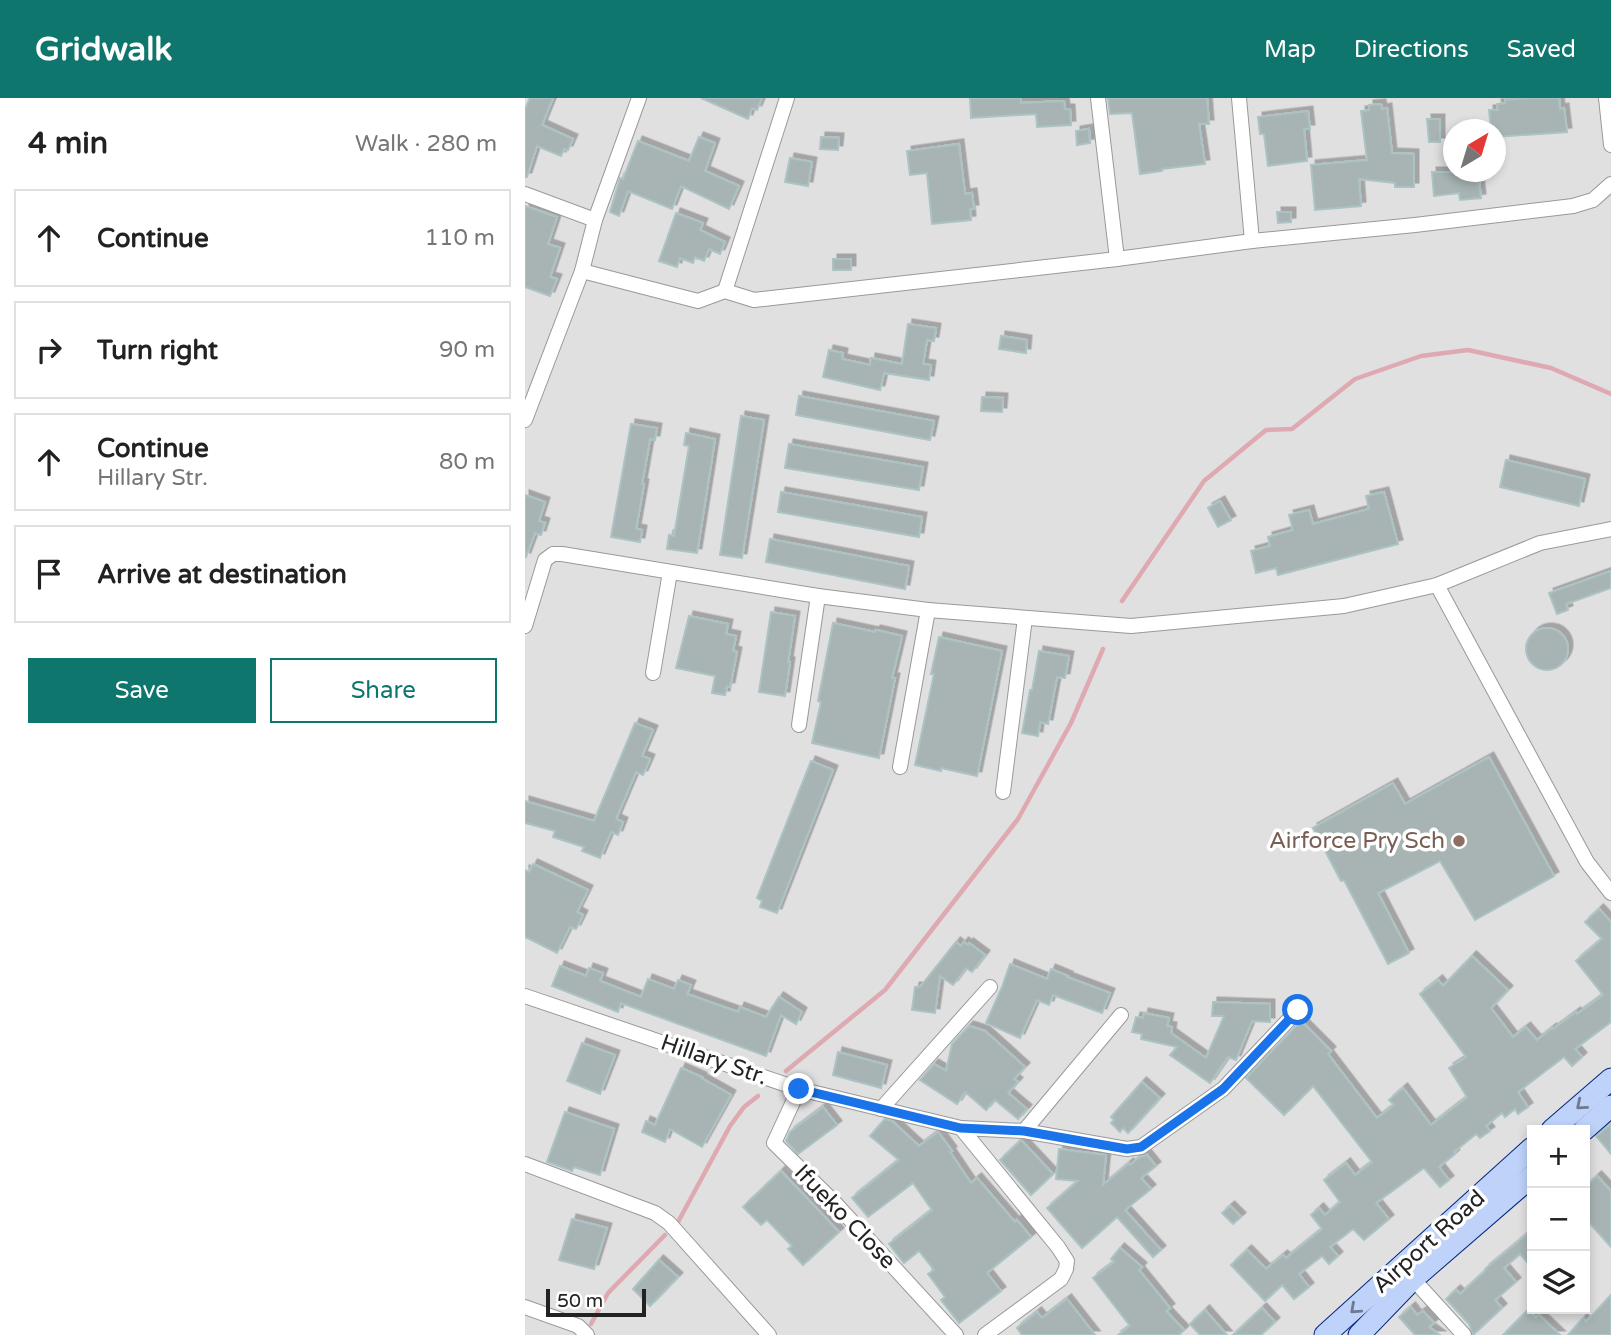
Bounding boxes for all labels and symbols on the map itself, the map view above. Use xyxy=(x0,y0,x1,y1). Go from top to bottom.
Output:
north arrow xyxy=(1443,119,1506,182)
place label: Airforce Pry Sch xyxy=(1269,827,1445,855)
marker: Airforce Pry Sch xyxy=(1451,833,1467,849)
route start xyxy=(1282,994,1313,1025)
street label: Hillary Str. xyxy=(657,1029,771,1091)
route end xyxy=(783,1073,814,1104)
one-way arrow xyxy=(1577,1097,1590,1109)
street label: Ifueko Close xyxy=(788,1159,902,1275)
street label: Airport Road xyxy=(1367,1184,1491,1300)
scale bar xyxy=(546,1286,646,1318)
one-way arrow xyxy=(1350,1301,1363,1313)

